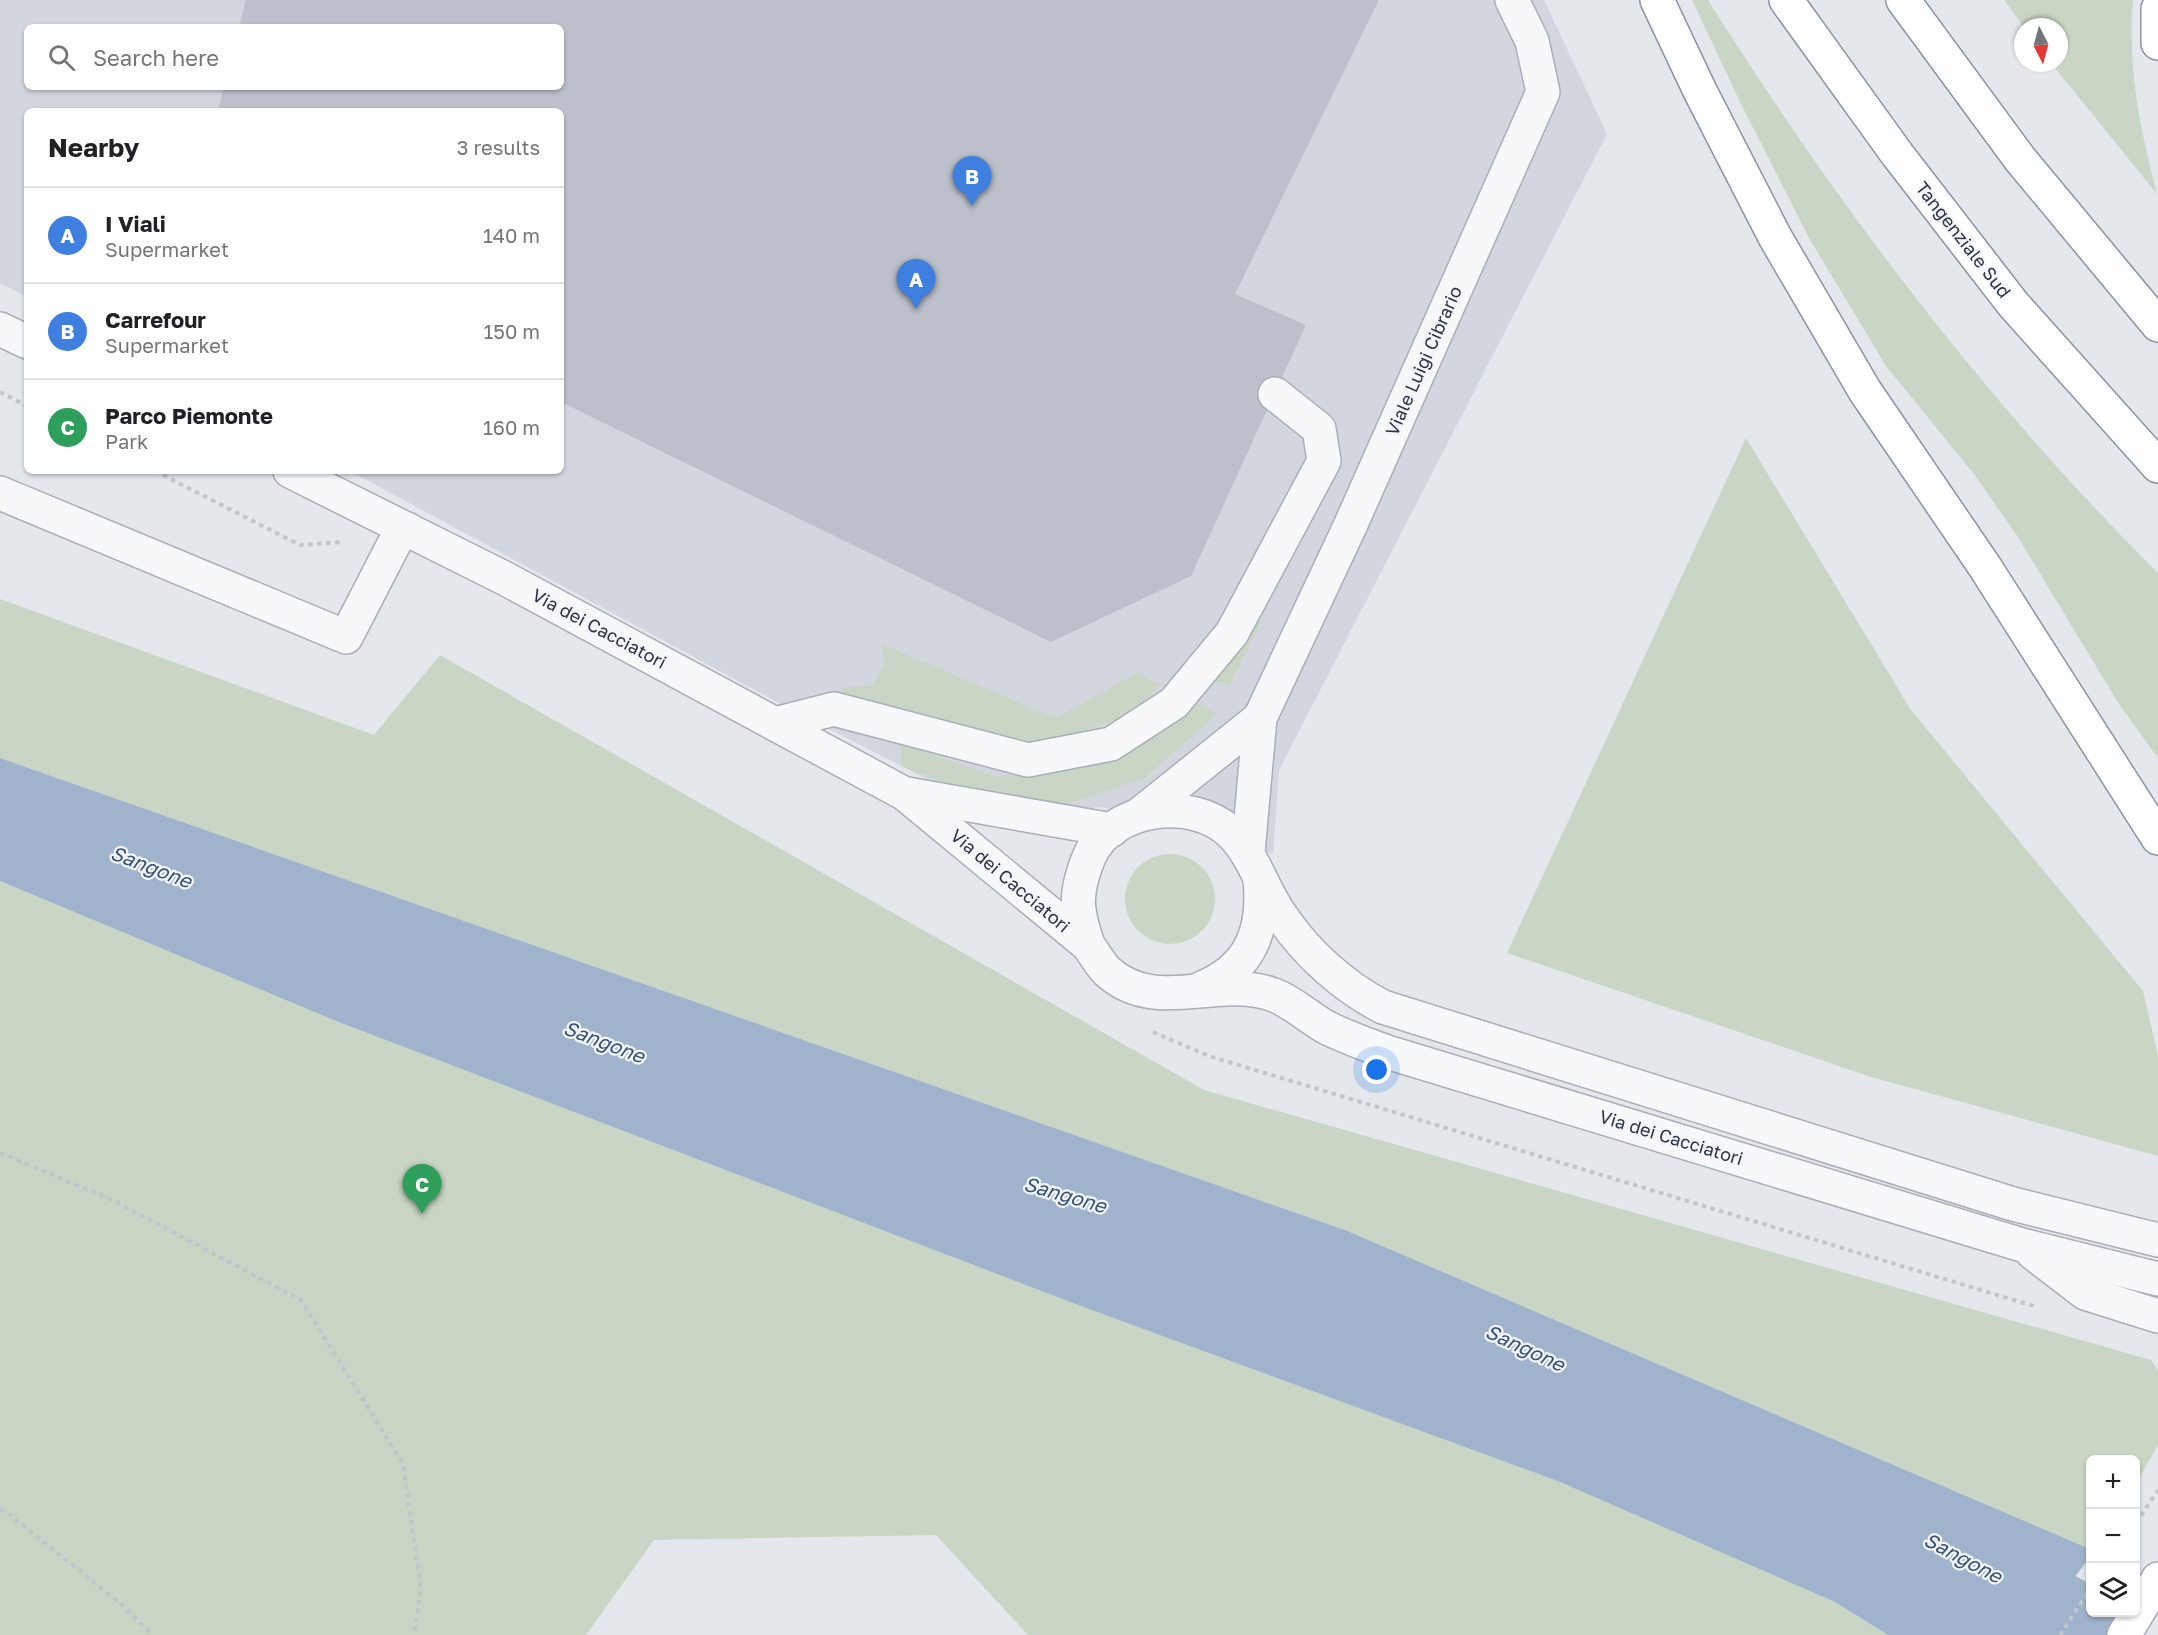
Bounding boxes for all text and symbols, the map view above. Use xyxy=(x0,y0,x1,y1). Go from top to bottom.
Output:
north arrow xyxy=(2014,18,2068,72)
search box xyxy=(24,24,564,90)
icon: search xyxy=(45,41,78,74)
text: Search here xyxy=(93,44,219,71)
text: Nearby xyxy=(48,132,139,163)
text: 3 results xyxy=(457,135,540,159)
pin: B xyxy=(952,156,992,206)
street label: Tangenziale Sud xyxy=(1912,177,2016,302)
text: I Viali xyxy=(105,210,166,237)
text: A xyxy=(60,223,75,247)
text: 140 m xyxy=(483,223,540,247)
text: Supermarket xyxy=(105,237,229,261)
pin: A xyxy=(896,260,936,309)
street label: Viale Luigi Cibrario xyxy=(1380,282,1466,439)
text: Carrefour xyxy=(105,306,206,333)
text: B xyxy=(60,319,75,343)
text: 150 m xyxy=(484,319,540,343)
text: Supermarket xyxy=(105,333,229,357)
text: Parco Piemonte xyxy=(105,402,273,429)
text: C xyxy=(60,415,75,439)
text: 160 m xyxy=(483,415,540,439)
text: Park xyxy=(105,429,148,453)
street label: Via dei Cacciatori xyxy=(528,583,670,673)
street label: Via dei Cacciatori xyxy=(946,824,1075,937)
water label: Sangone xyxy=(107,840,196,894)
water label: Sangone xyxy=(560,1015,649,1069)
your location xyxy=(1362,1055,1391,1084)
street label: Via dei Cacciatori xyxy=(1597,1105,1746,1169)
pin: C xyxy=(402,1164,442,1214)
water label: Sangone xyxy=(1021,1171,1111,1219)
water label: Sangone xyxy=(1482,1318,1570,1377)
map controls xyxy=(2086,1455,2140,1617)
button: + xyxy=(2086,1455,2140,1509)
button: − xyxy=(2086,1509,2140,1563)
water label: Sangone xyxy=(1920,1527,2008,1589)
button: layers xyxy=(2086,1563,2140,1617)

